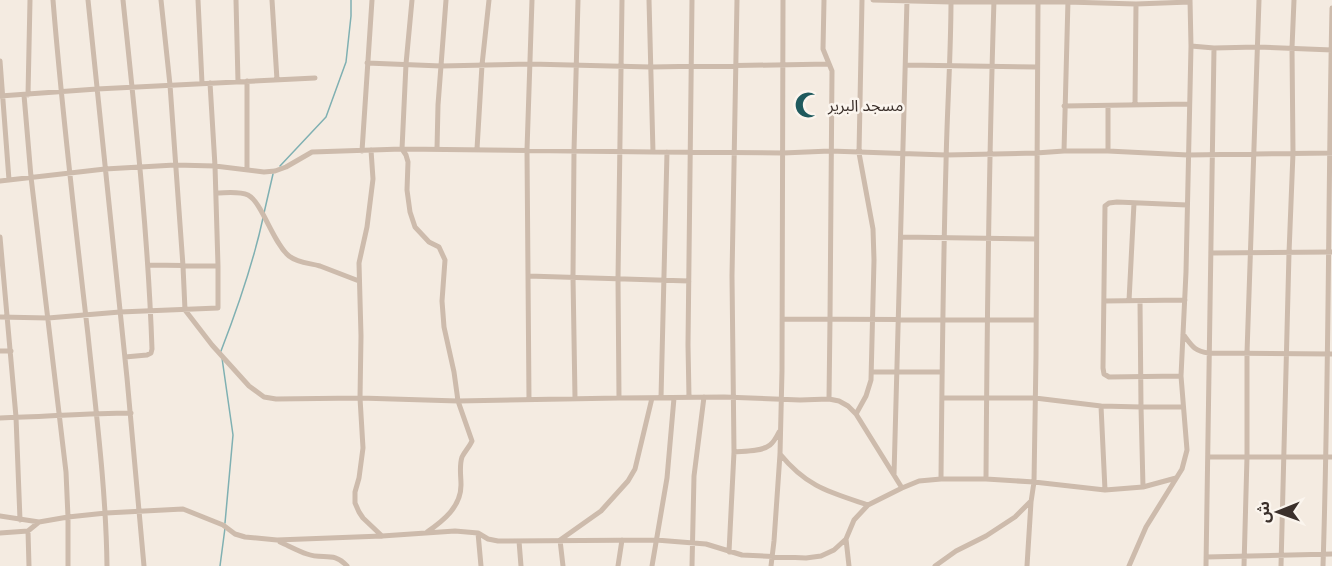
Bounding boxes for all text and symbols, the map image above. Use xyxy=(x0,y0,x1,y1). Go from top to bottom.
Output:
mosque icon: مسجد البرير xyxy=(793,90,823,120)
place label: مسجد البرير xyxy=(827,95,903,115)
north arrow xyxy=(1248,482,1308,542)
text: ش xyxy=(1253,501,1273,523)

